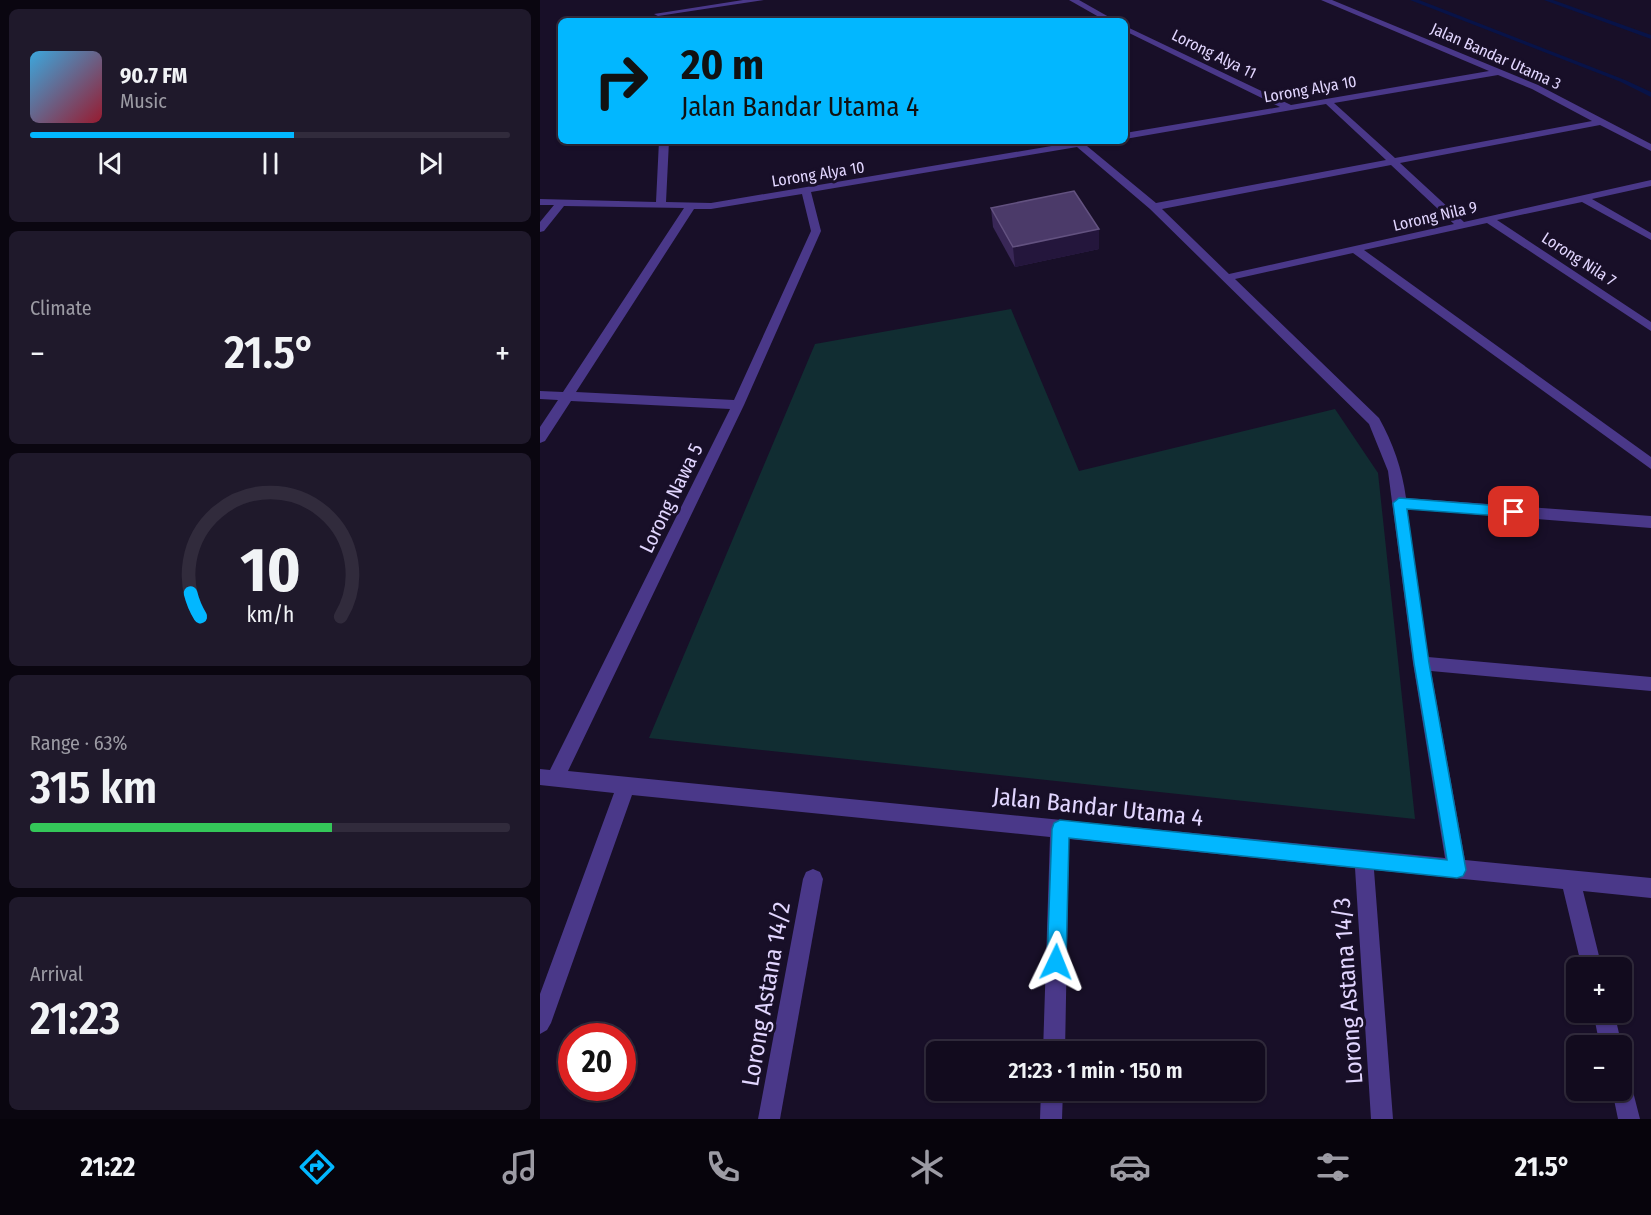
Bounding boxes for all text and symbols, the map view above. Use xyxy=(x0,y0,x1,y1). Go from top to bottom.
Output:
street label: Jalan Bandar Utama 3 xyxy=(1428,19,1564,93)
street label: Lorong Alya 11 xyxy=(1169,25,1259,83)
text: 20 m xyxy=(681,40,764,90)
icon: right xyxy=(582,42,660,120)
text: 90.7 FM xyxy=(120,62,187,89)
street label: Lorong Alya 10 xyxy=(1262,71,1358,107)
text: Music xyxy=(120,89,167,113)
text: Jalan Bandar Utama 4 xyxy=(681,91,919,123)
icon: previous xyxy=(94,147,127,180)
icon: pause xyxy=(254,147,287,180)
icon: next xyxy=(414,147,447,180)
street label: Lorong Alya 10 xyxy=(770,157,866,191)
street label: Lorong Nila 9 xyxy=(1391,197,1479,235)
street label: Lorong Nila 7 xyxy=(1538,228,1620,290)
text: Climate xyxy=(30,296,92,320)
text: 21.5° xyxy=(224,326,316,380)
text: − xyxy=(30,334,45,374)
text: + xyxy=(495,334,510,374)
street label: Lorong Nawa 5 xyxy=(634,439,708,557)
pin xyxy=(1488,486,1539,537)
icon: arrive xyxy=(1497,495,1530,528)
text: 10 xyxy=(240,533,300,608)
text: km/h xyxy=(246,602,294,628)
text: Range · 63% xyxy=(30,731,127,755)
text: 315 km xyxy=(30,761,157,815)
street label: Jalan Bandar Utama 4 xyxy=(991,782,1205,832)
street label: Lorong Astana 14/3 xyxy=(1328,897,1368,1085)
street label: Lorong Astana 14/2 xyxy=(736,900,796,1088)
position arrow xyxy=(1024,930,1088,994)
map controls xyxy=(1566,957,1632,1101)
button: + xyxy=(1566,957,1632,1023)
text: Arrival xyxy=(30,962,83,986)
text: 21:23 xyxy=(30,992,120,1046)
speed limit sign: 20 xyxy=(558,1023,636,1101)
button: − xyxy=(1566,1035,1632,1101)
text: 21:23 · 1 min · 150 m xyxy=(1008,1057,1183,1084)
icon: directions xyxy=(296,1146,338,1188)
icon: music xyxy=(499,1146,541,1188)
icon: phone xyxy=(702,1146,744,1188)
icon: climate xyxy=(906,1146,948,1188)
icon: car xyxy=(1109,1146,1151,1188)
icon: filters xyxy=(1312,1146,1354,1188)
text: 21:22 xyxy=(81,1151,135,1183)
text: 21.5° xyxy=(1515,1151,1570,1183)

